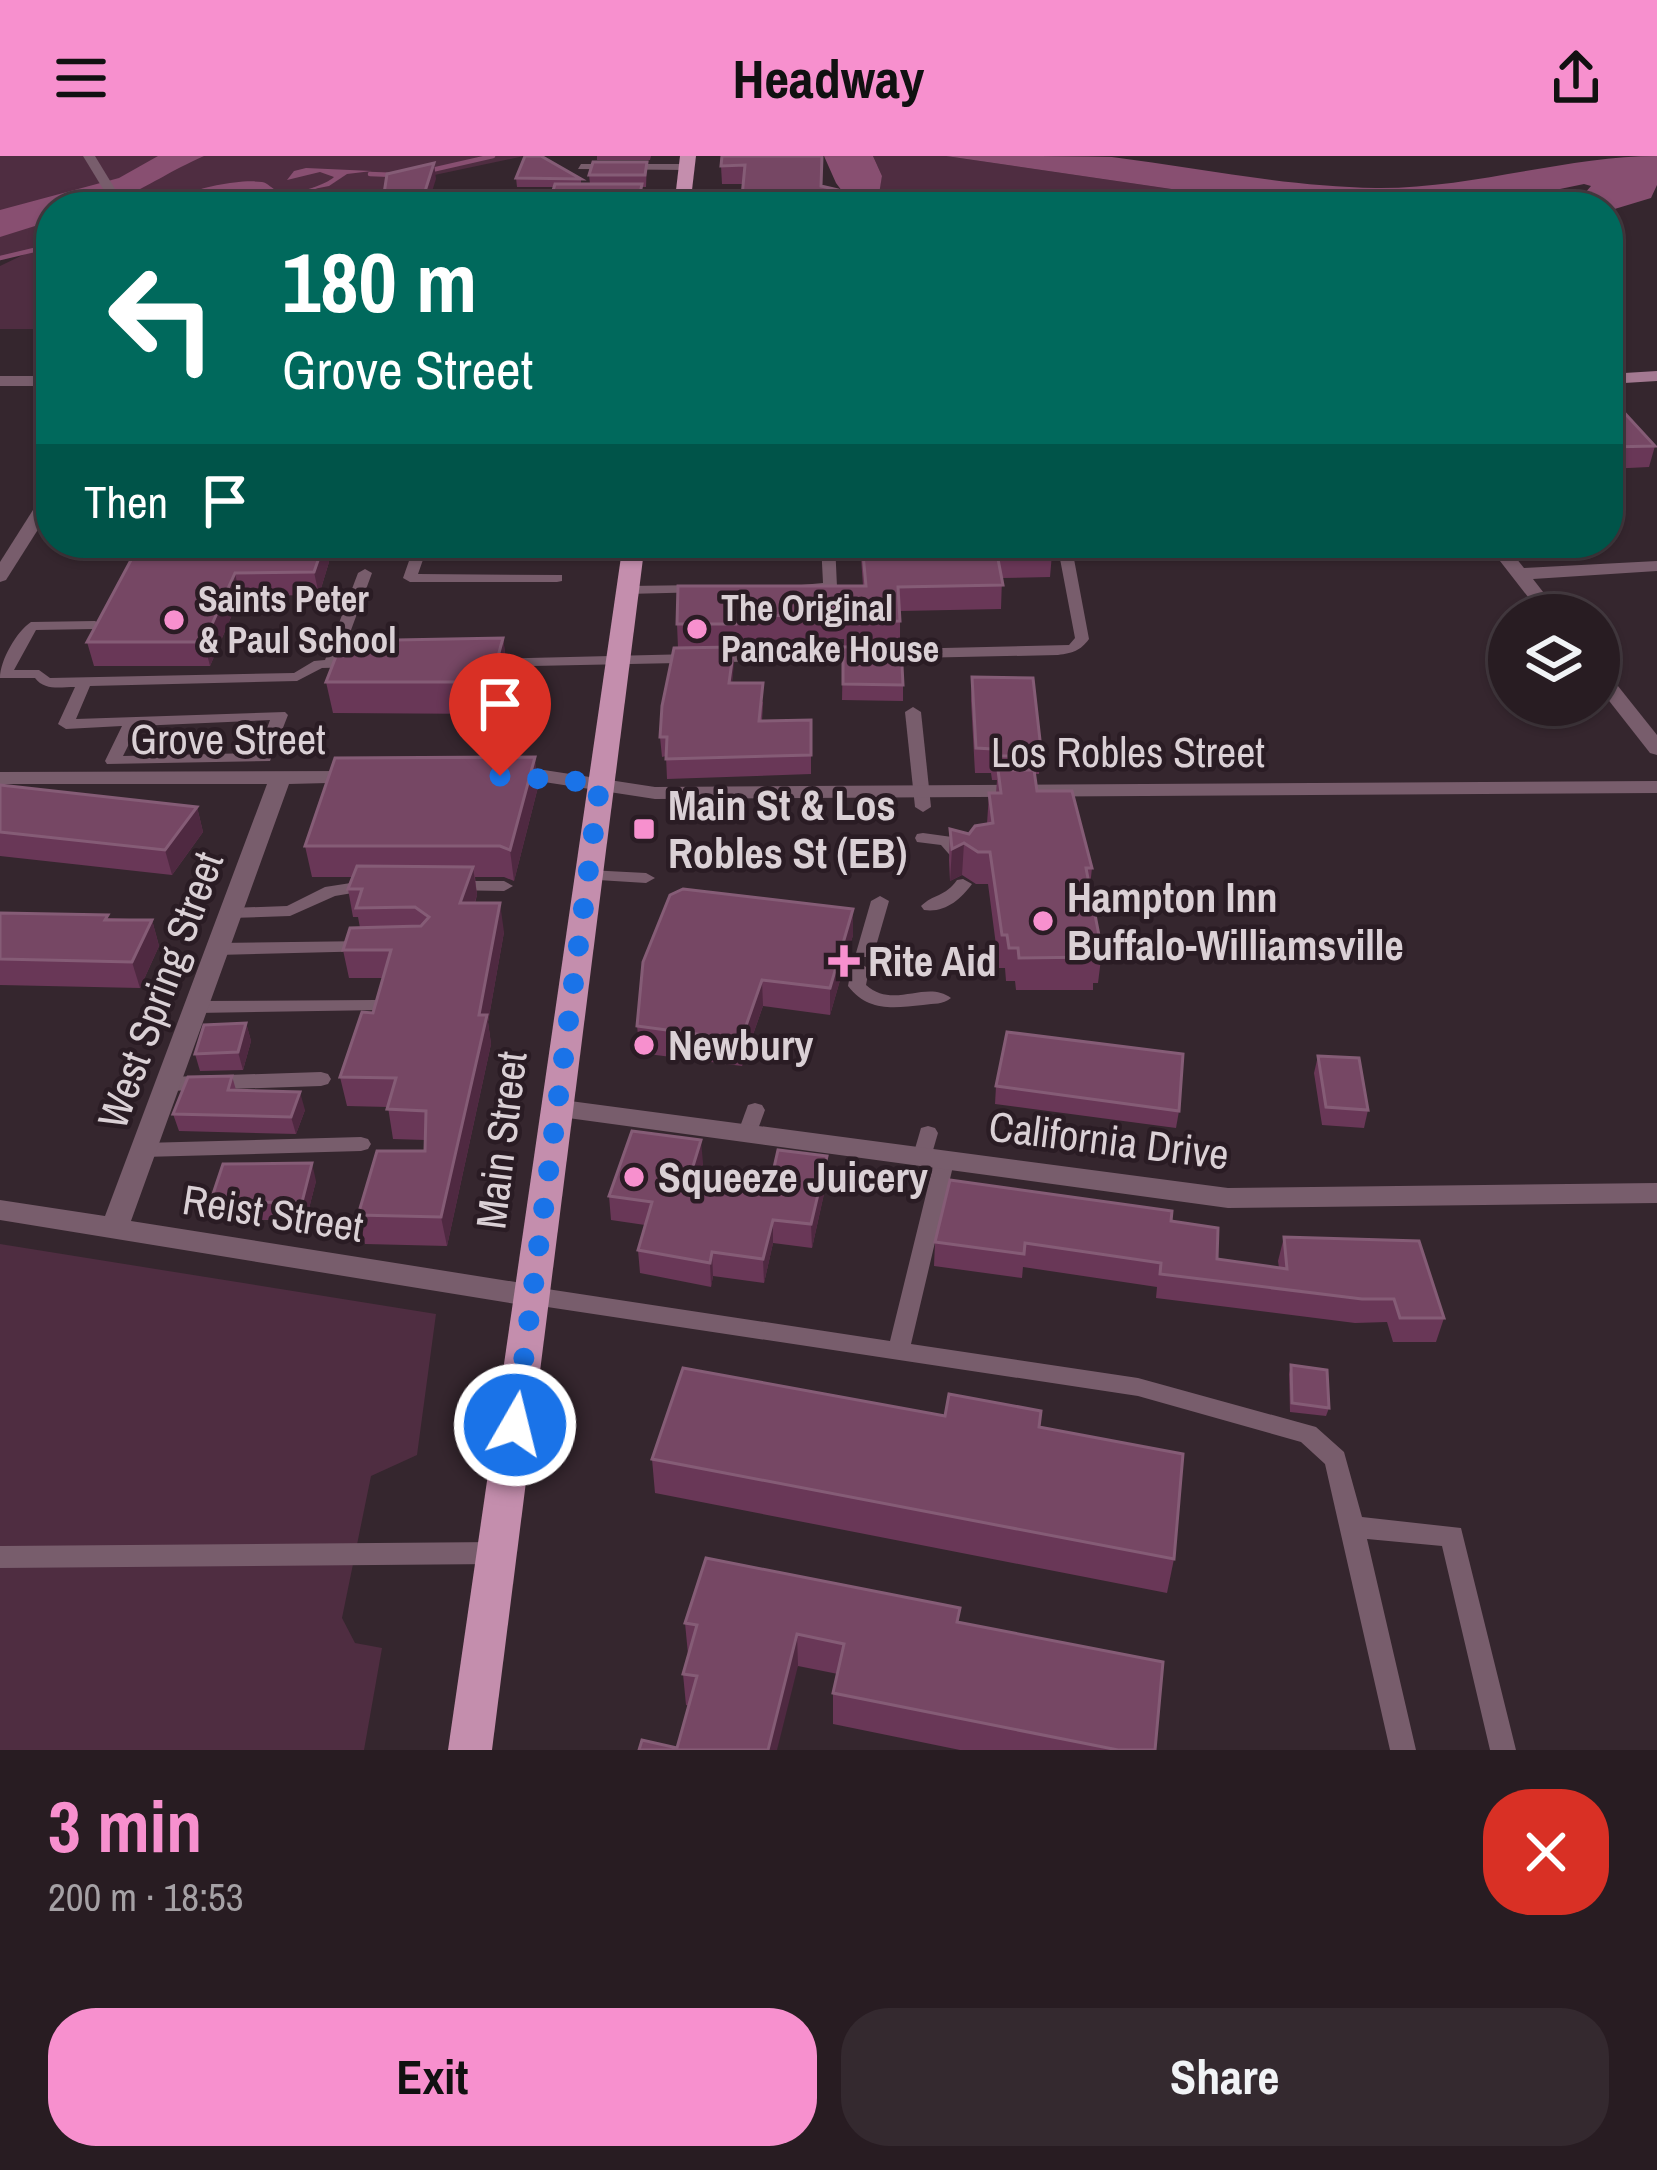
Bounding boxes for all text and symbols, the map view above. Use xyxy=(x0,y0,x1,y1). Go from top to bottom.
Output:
text: Headway xyxy=(733,42,924,115)
icon: menu xyxy=(48,45,114,111)
icon: share xyxy=(1543,45,1609,111)
text: 180 m xyxy=(282,225,477,338)
icon: left xyxy=(84,240,240,396)
text: Grove Street xyxy=(282,333,533,406)
icon: arrive xyxy=(192,468,258,534)
text: Then xyxy=(84,471,168,532)
place label: Saints Peter & Paul School xyxy=(198,575,397,664)
place label: The Original Pancake House xyxy=(721,584,939,673)
map controls xyxy=(1488,594,1620,726)
button: layers xyxy=(1488,594,1620,726)
marker: Saints Peter & Paul School xyxy=(161,607,187,633)
marker: The Original Pancake House xyxy=(684,616,710,642)
pin xyxy=(449,653,551,776)
icon: arrive xyxy=(467,671,533,737)
street label: Grove Street xyxy=(130,711,326,767)
street label: Los Robles Street xyxy=(991,724,1265,780)
place label: Main St & Los Robles St (EB) xyxy=(668,777,907,881)
marker: Main St & Los Robles St (EB) xyxy=(631,816,657,842)
street label: West Spring Street xyxy=(84,844,236,1136)
place label: Hampton Inn Buffalo-Williamsville xyxy=(1067,869,1404,973)
marker: Hampton Inn Buffalo-Williamsville xyxy=(1030,908,1056,934)
place label: Rite Aid xyxy=(868,933,997,989)
marker: Rite Aid xyxy=(831,948,857,974)
place label: Newbury xyxy=(668,1017,813,1073)
marker: Newbury xyxy=(631,1032,657,1058)
street label: Main Street xyxy=(462,1048,540,1232)
street label: California Drive xyxy=(986,1098,1232,1182)
place label: Squeeze Juicery xyxy=(658,1149,928,1205)
marker: Squeeze Juicery xyxy=(621,1164,647,1190)
street label: Reist Street xyxy=(179,1171,367,1255)
position arrow xyxy=(452,1362,578,1488)
text: 3 min xyxy=(48,1777,202,1874)
button: close xyxy=(1483,1789,1609,1915)
text: 200 m · 18:53 xyxy=(48,1871,244,1923)
button: Exit xyxy=(48,2008,817,2146)
button: Share xyxy=(841,2008,1609,2146)

